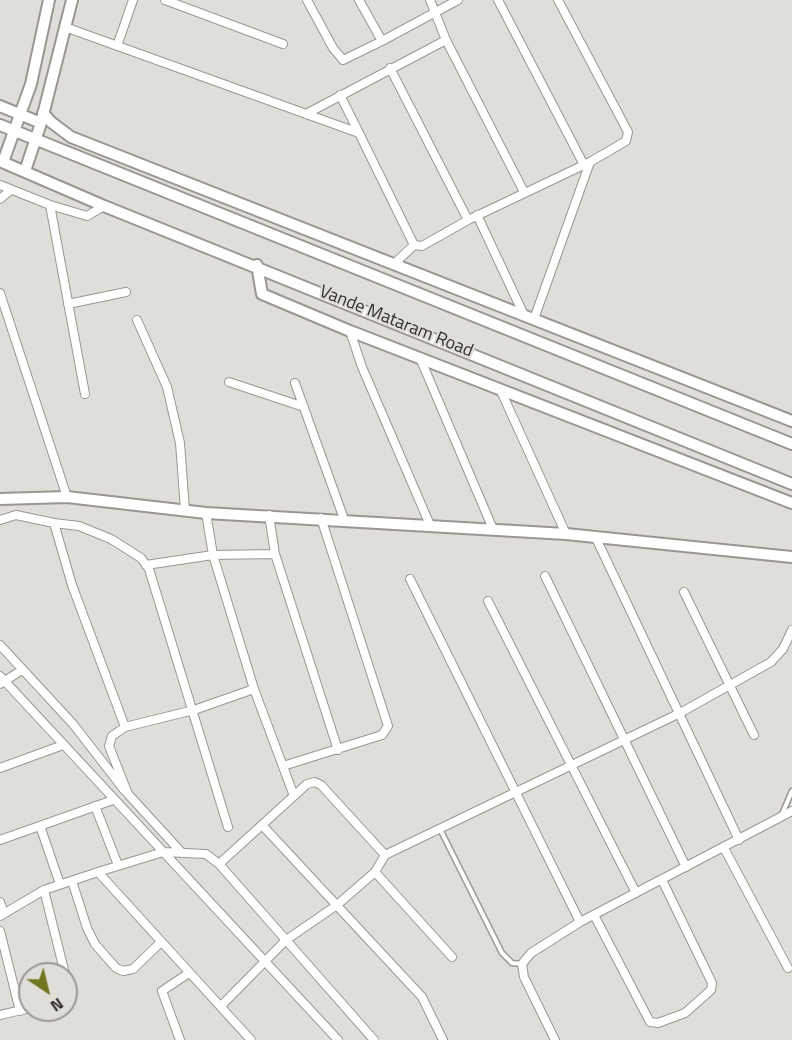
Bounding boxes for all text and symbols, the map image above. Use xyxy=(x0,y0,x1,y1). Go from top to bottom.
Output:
street label: Vande Mataram Road xyxy=(316,281,476,363)
north arrow xyxy=(18,962,78,1022)
text: N xyxy=(46,992,69,1018)

